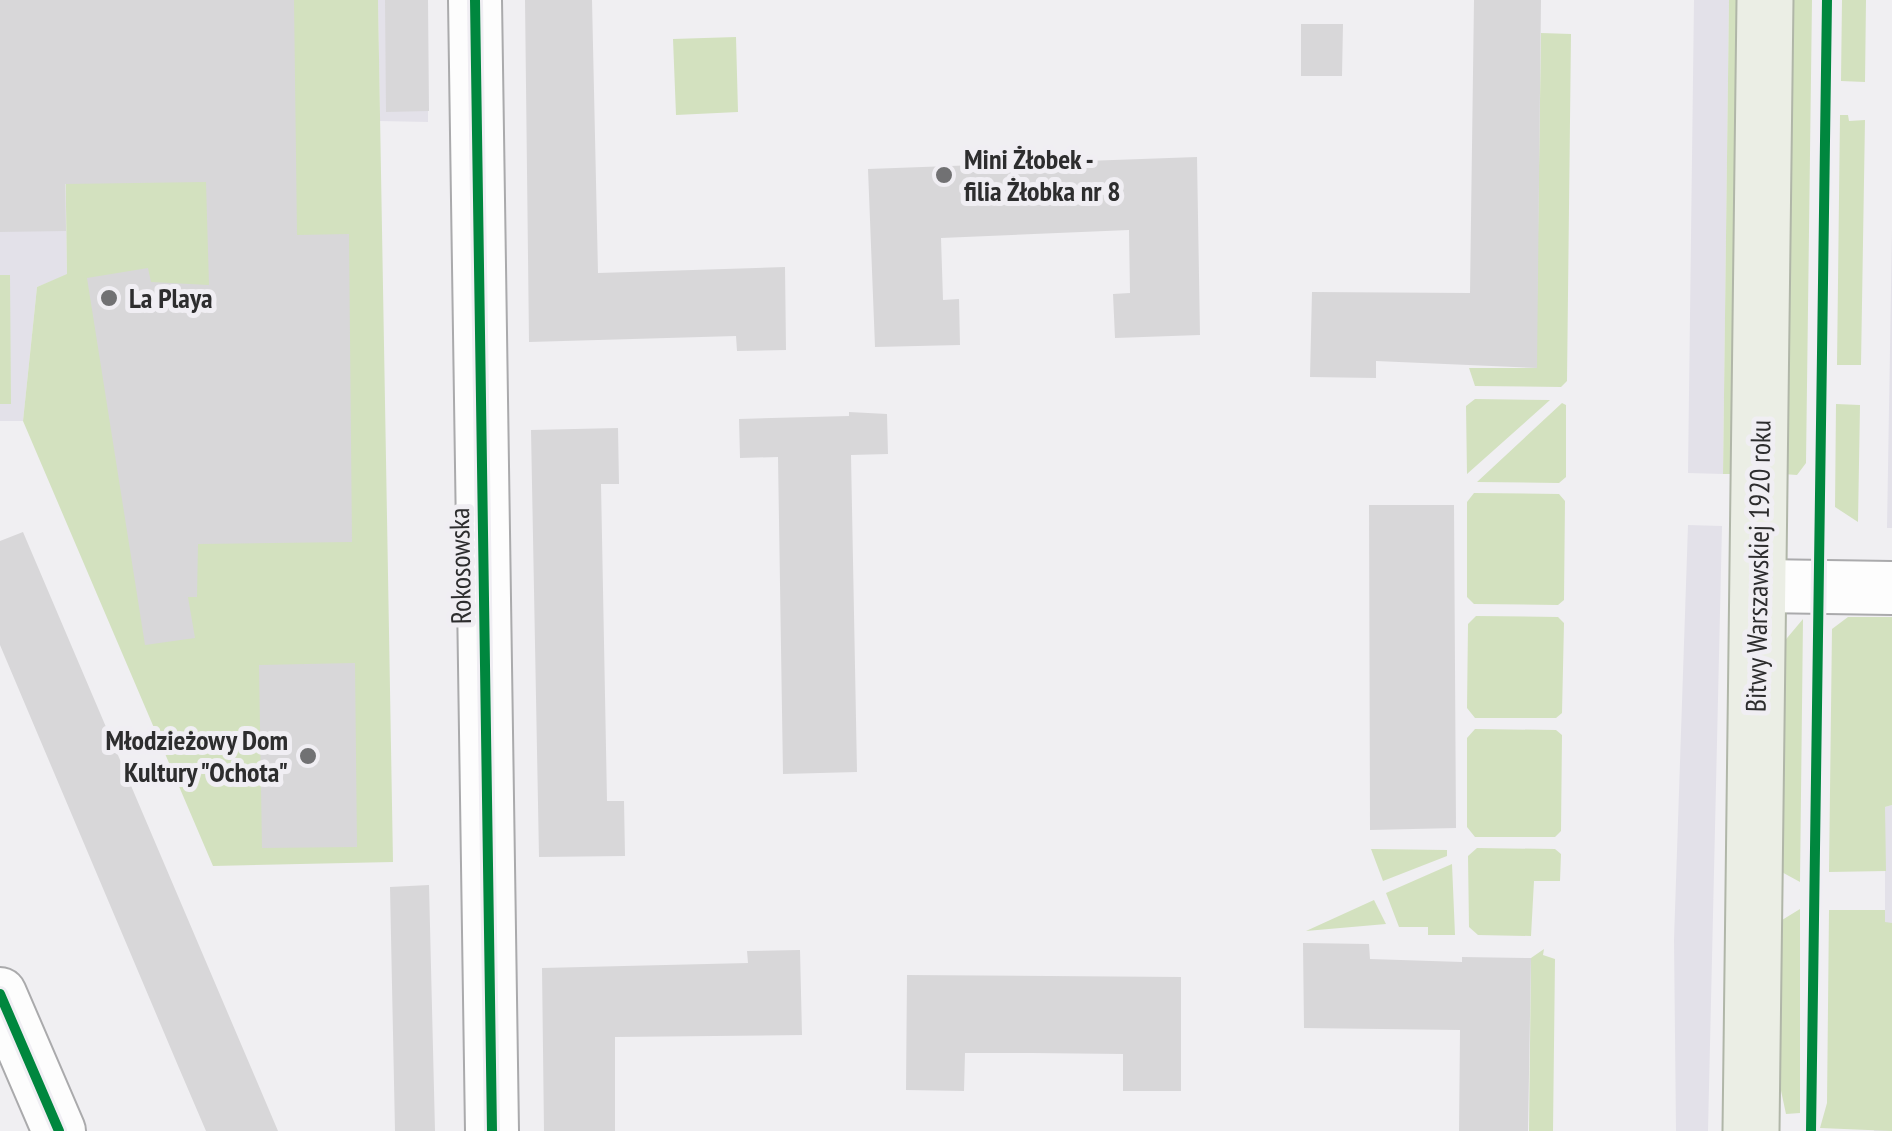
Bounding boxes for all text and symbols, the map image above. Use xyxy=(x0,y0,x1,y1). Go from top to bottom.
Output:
place label: Mini Żłobek - filia Żłobka nr 8 xyxy=(964,140,1121,209)
marker: Mini Żłobek - filia Żłobka nr 8 xyxy=(933,164,955,186)
place label: La Playa xyxy=(129,279,213,316)
marker: La Playa xyxy=(98,287,120,309)
street label: Bitwy Warszawskiej 1920 roku xyxy=(1736,420,1779,712)
street label: Rokosowska xyxy=(440,507,479,625)
place label: Młodzieżowy Dom Kultury "Ochota" xyxy=(106,721,288,790)
marker: Młodzieżowy Dom Kultury "Ochota" xyxy=(297,745,319,767)

